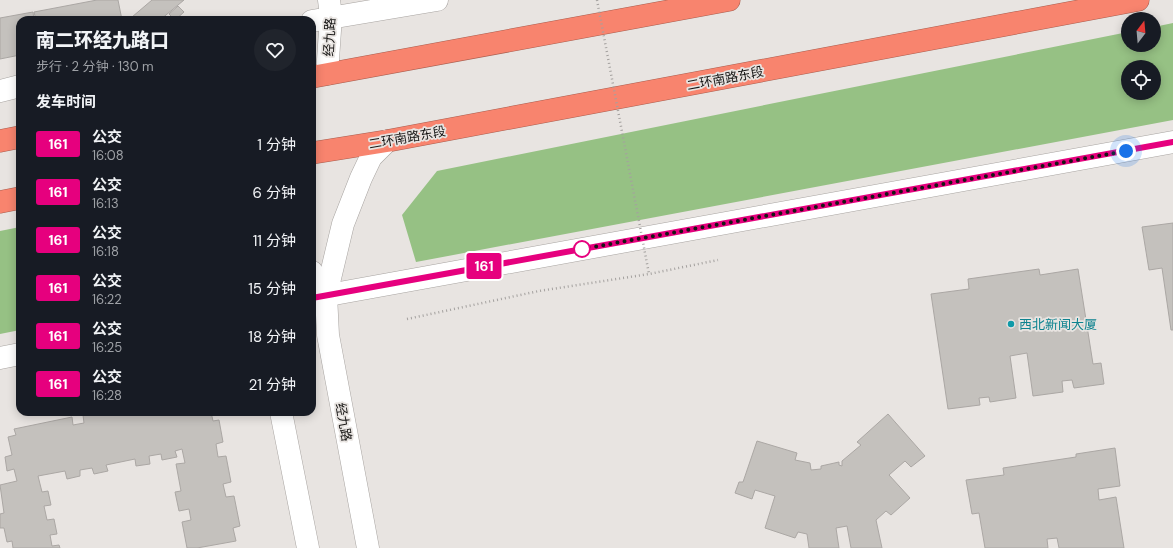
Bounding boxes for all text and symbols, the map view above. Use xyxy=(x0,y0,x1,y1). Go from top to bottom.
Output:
north arrow xyxy=(1121,12,1161,52)
map controls xyxy=(1121,12,1161,100)
street label: 经九路 xyxy=(320,17,339,57)
text: 南二环经九路口 xyxy=(36,28,169,53)
button: heart xyxy=(254,29,296,71)
text: 步行 · 2 分钟 · 130 m xyxy=(36,58,154,75)
button: locate xyxy=(1121,60,1161,100)
street label: 二环南路东段 xyxy=(685,63,765,94)
text: 发车时间 xyxy=(36,92,96,112)
street label: 二环南路东段 xyxy=(367,122,447,153)
text: 公交 xyxy=(92,127,122,147)
text: 161 xyxy=(48,135,68,153)
text: 1 分钟 xyxy=(257,135,296,155)
your location xyxy=(1116,141,1136,161)
text: 16:08 xyxy=(92,147,124,164)
text: 公交 xyxy=(92,175,122,195)
text: 161 xyxy=(48,183,68,201)
text: 6 分钟 xyxy=(253,183,296,203)
text: 16:13 xyxy=(92,195,119,212)
text: 公交 xyxy=(92,223,122,243)
text: 161 xyxy=(48,231,68,249)
text: 11 分钟 xyxy=(253,231,296,251)
unlabelled marker xyxy=(573,240,591,258)
text: 16:18 xyxy=(92,243,119,260)
line badge: 161 xyxy=(461,253,507,279)
text: 161 xyxy=(474,257,494,275)
text: 公交 xyxy=(92,271,122,291)
text: 161 xyxy=(48,279,68,297)
text: 15 分钟 xyxy=(248,279,296,299)
text: 16:22 xyxy=(92,291,122,308)
place label: 西北新闻大厦 xyxy=(1019,316,1097,333)
text: 公交 xyxy=(92,319,122,339)
marker: 西北新闻大厦 xyxy=(1006,319,1016,329)
text: 161 xyxy=(48,327,68,345)
text: 18 分钟 xyxy=(248,327,296,347)
text: 16:25 xyxy=(92,339,122,356)
text: 公交 xyxy=(92,367,122,387)
text: 161 xyxy=(48,375,68,393)
text: 21 分钟 xyxy=(249,375,296,395)
text: 16:28 xyxy=(92,387,122,404)
street label: 经九路 xyxy=(332,401,355,443)

